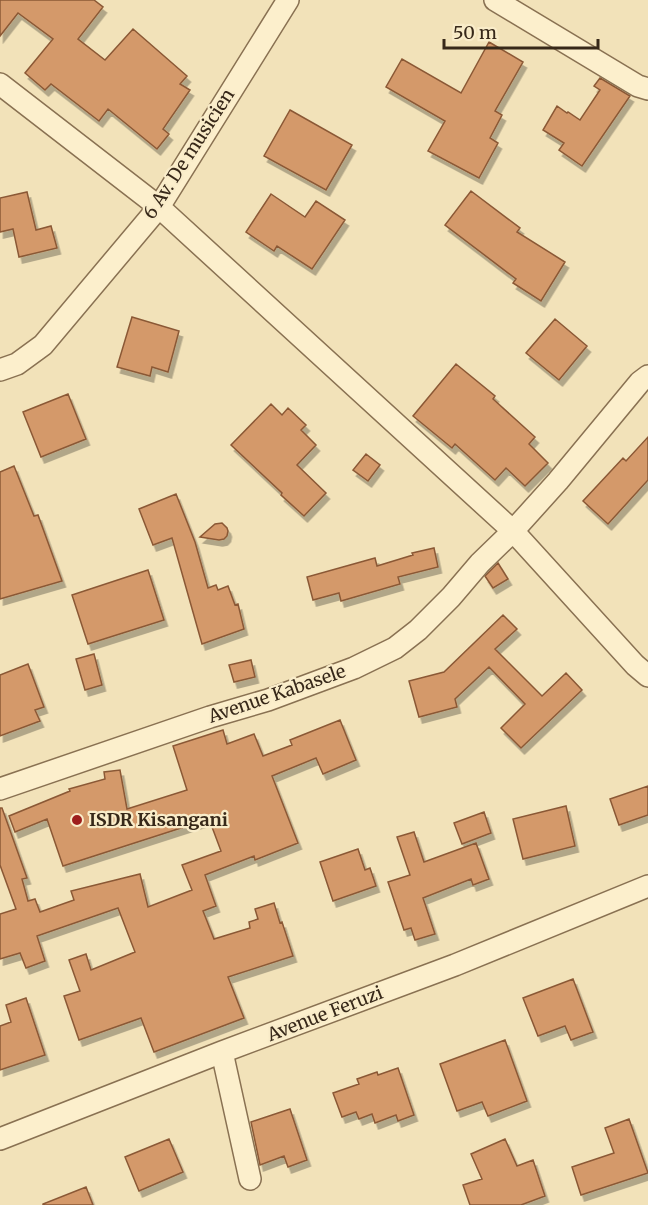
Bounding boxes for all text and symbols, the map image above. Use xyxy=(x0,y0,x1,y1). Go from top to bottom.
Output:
scale bar xyxy=(444,12,598,50)
text: 50 m xyxy=(453,21,497,44)
street label: 6 Av. De musicien xyxy=(138,84,239,223)
street label: Avenue Kabasele xyxy=(204,659,349,728)
place label: ISDR Kisangani xyxy=(89,808,228,831)
marker: ISDR Kisangani xyxy=(70,813,84,827)
street label: Avenue Feruzi xyxy=(263,981,386,1047)

